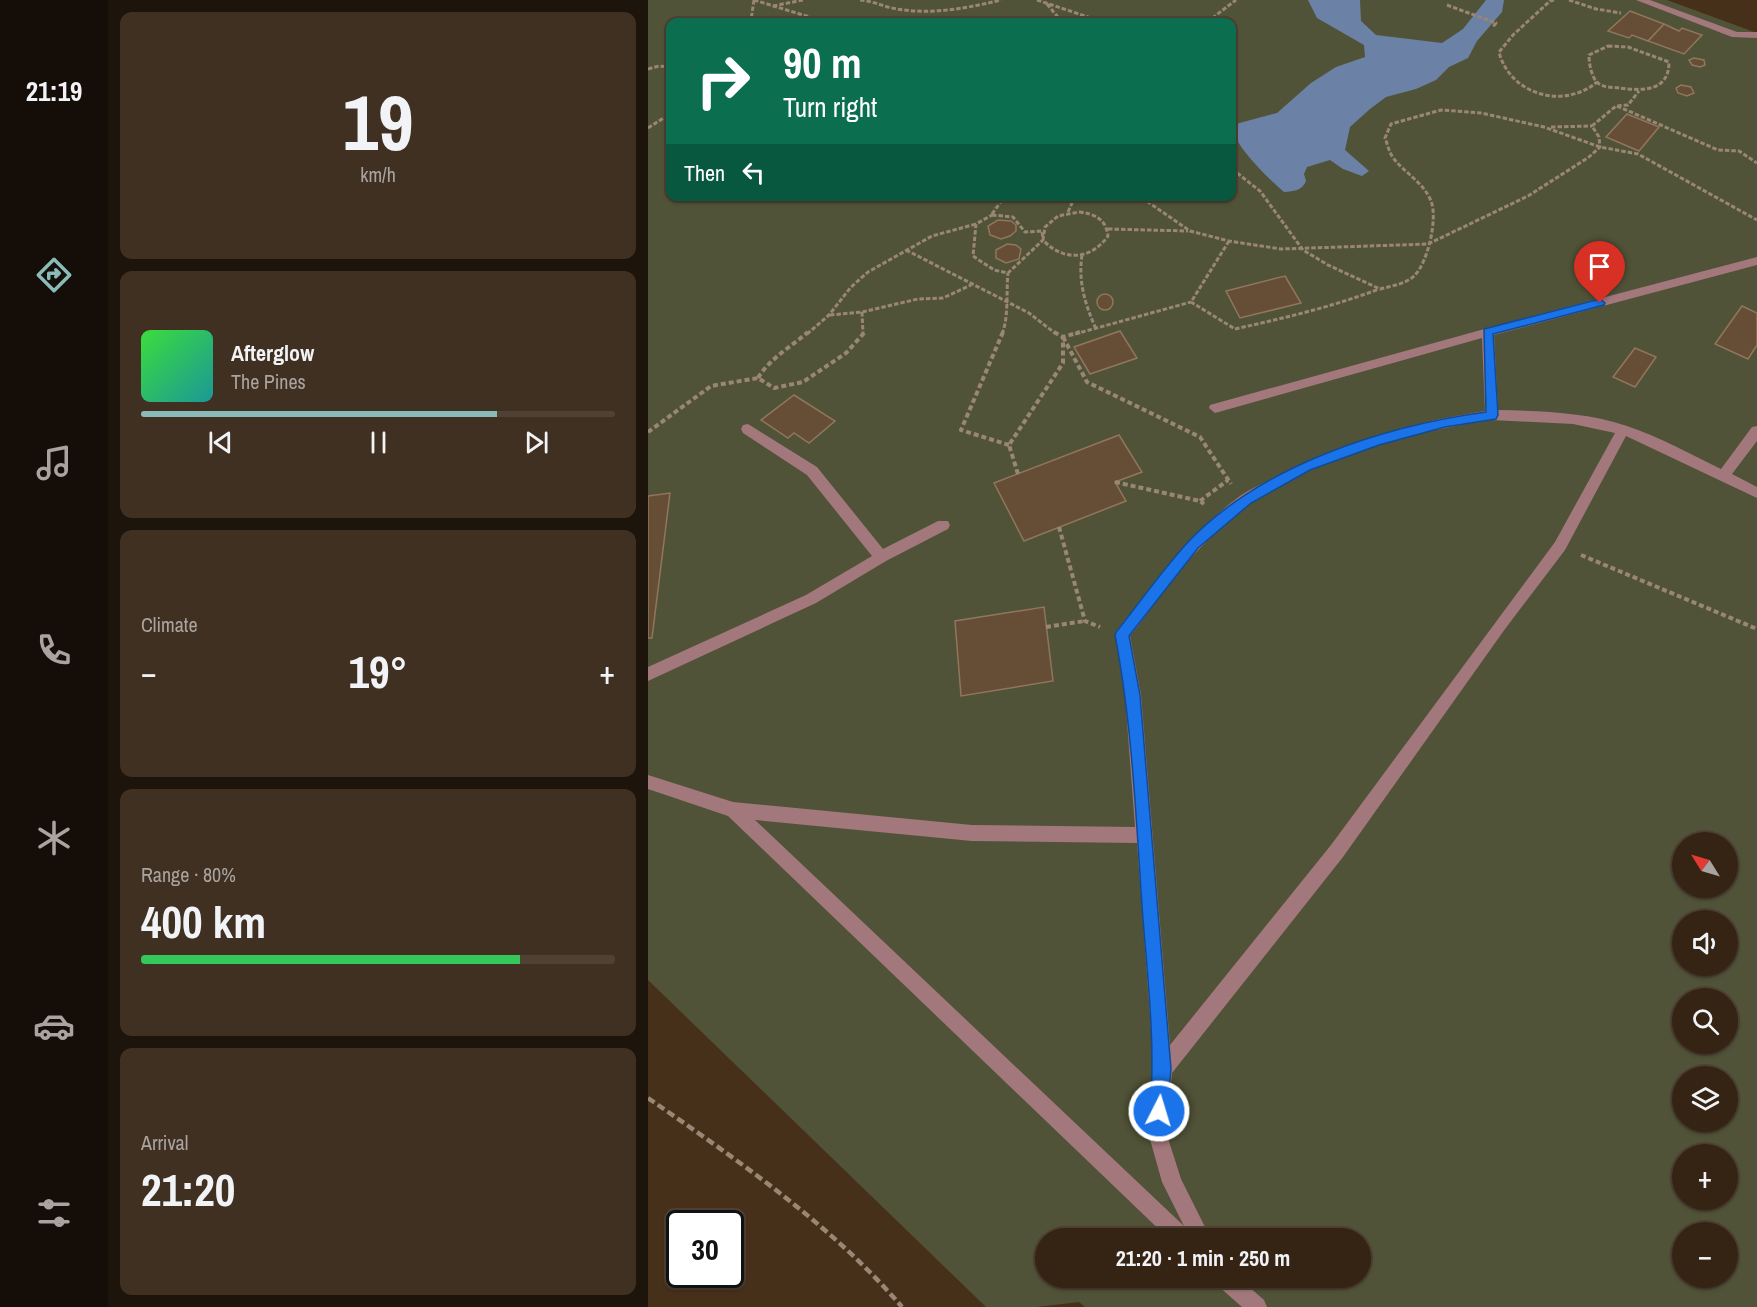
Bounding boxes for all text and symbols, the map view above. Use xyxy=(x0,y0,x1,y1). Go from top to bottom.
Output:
text: 90 m xyxy=(783,35,862,91)
icon: right xyxy=(684,42,762,120)
text: 19 xyxy=(342,69,414,174)
text: 21:19 xyxy=(26,73,82,109)
text: Turn right xyxy=(783,89,877,125)
icon: left xyxy=(737,156,770,189)
text: Then xyxy=(684,158,725,188)
text: km/h xyxy=(360,161,396,188)
pin xyxy=(1574,241,1625,303)
icon: arrive xyxy=(1583,250,1616,283)
icon: directions xyxy=(33,254,75,296)
text: Afterglow xyxy=(231,338,314,368)
text: The Pines xyxy=(231,368,306,395)
icon: previous xyxy=(204,426,237,459)
icon: pause xyxy=(362,426,395,459)
icon: next xyxy=(520,426,553,459)
icon: music xyxy=(33,442,75,484)
text: Climate xyxy=(141,611,198,638)
icon: phone xyxy=(33,629,75,671)
text: 19° xyxy=(348,641,408,702)
text: − xyxy=(141,650,157,694)
text: + xyxy=(599,650,615,694)
icon: climate xyxy=(33,817,75,859)
north arrow xyxy=(1672,832,1738,898)
map controls xyxy=(1672,832,1738,1288)
text: Range · 80% xyxy=(141,861,236,888)
text: 400 km xyxy=(141,891,266,952)
button: sound xyxy=(1672,910,1738,976)
button: search xyxy=(1672,988,1738,1054)
icon: car xyxy=(33,1005,75,1047)
button: layers xyxy=(1672,1066,1738,1132)
position arrow xyxy=(1127,1079,1191,1143)
text: Arrival xyxy=(141,1129,188,1156)
button: + xyxy=(1672,1144,1738,1210)
text: 21:20 xyxy=(141,1159,235,1220)
icon: filters xyxy=(33,1192,75,1234)
speed limit sign: 30 xyxy=(666,1210,744,1288)
button: − xyxy=(1672,1222,1738,1288)
text: 21:20 · 1 min · 250 m xyxy=(1116,1243,1290,1273)

